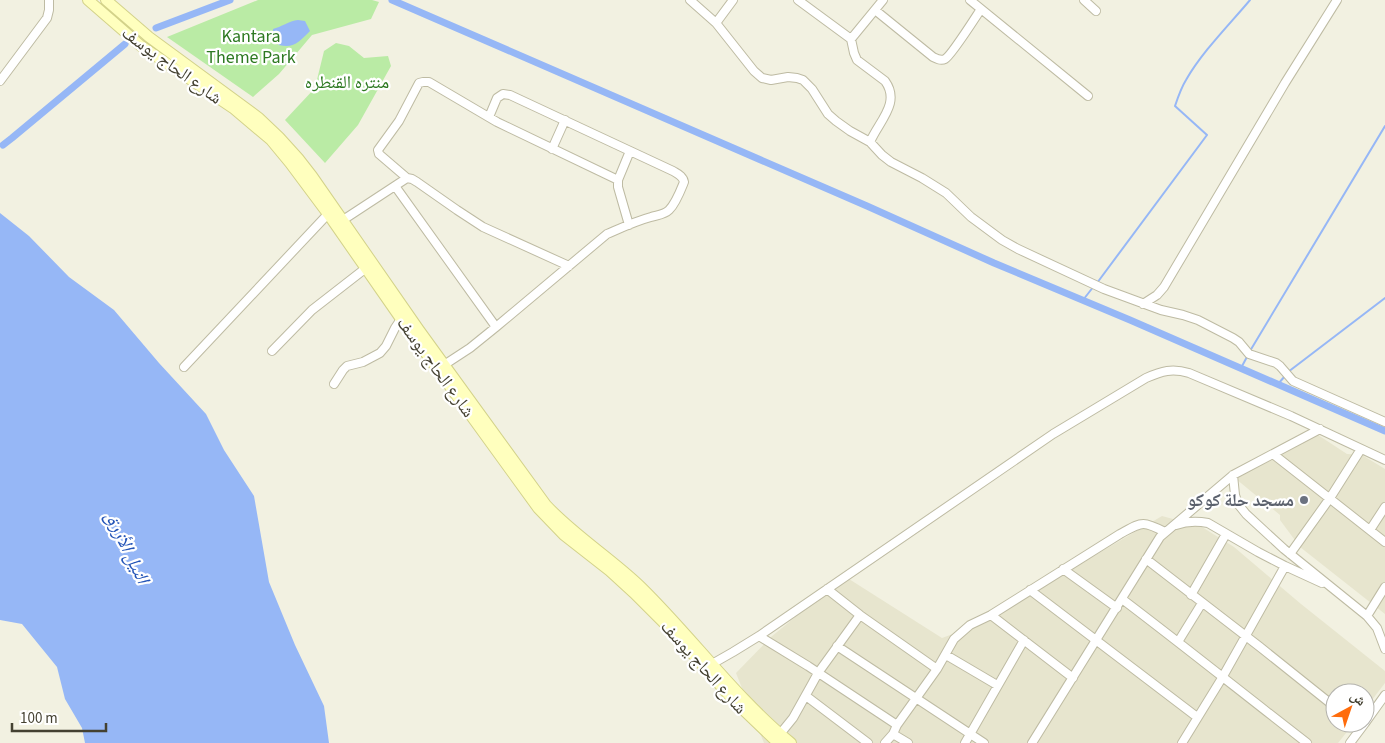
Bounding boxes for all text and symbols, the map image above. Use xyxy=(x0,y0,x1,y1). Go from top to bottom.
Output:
street label: شارع الحاج يوسف xyxy=(116,20,227,110)
park label: Kantara Theme Park xyxy=(206,24,296,70)
park label: منتره القنطره xyxy=(305,70,389,95)
street label: شارع الحاج يوسف xyxy=(391,312,481,423)
place label: مسجد حلة كوكو xyxy=(1187,488,1294,513)
marker: مسجد حلة كوكو xyxy=(1298,494,1310,506)
water label: النيل الأزرق xyxy=(98,507,156,590)
street label: شارع الحاج يوسف xyxy=(655,615,753,720)
north arrow xyxy=(1325,683,1375,733)
text: ش xyxy=(1346,686,1370,711)
scale bar xyxy=(12,700,106,732)
text: 100 m xyxy=(20,708,58,729)

